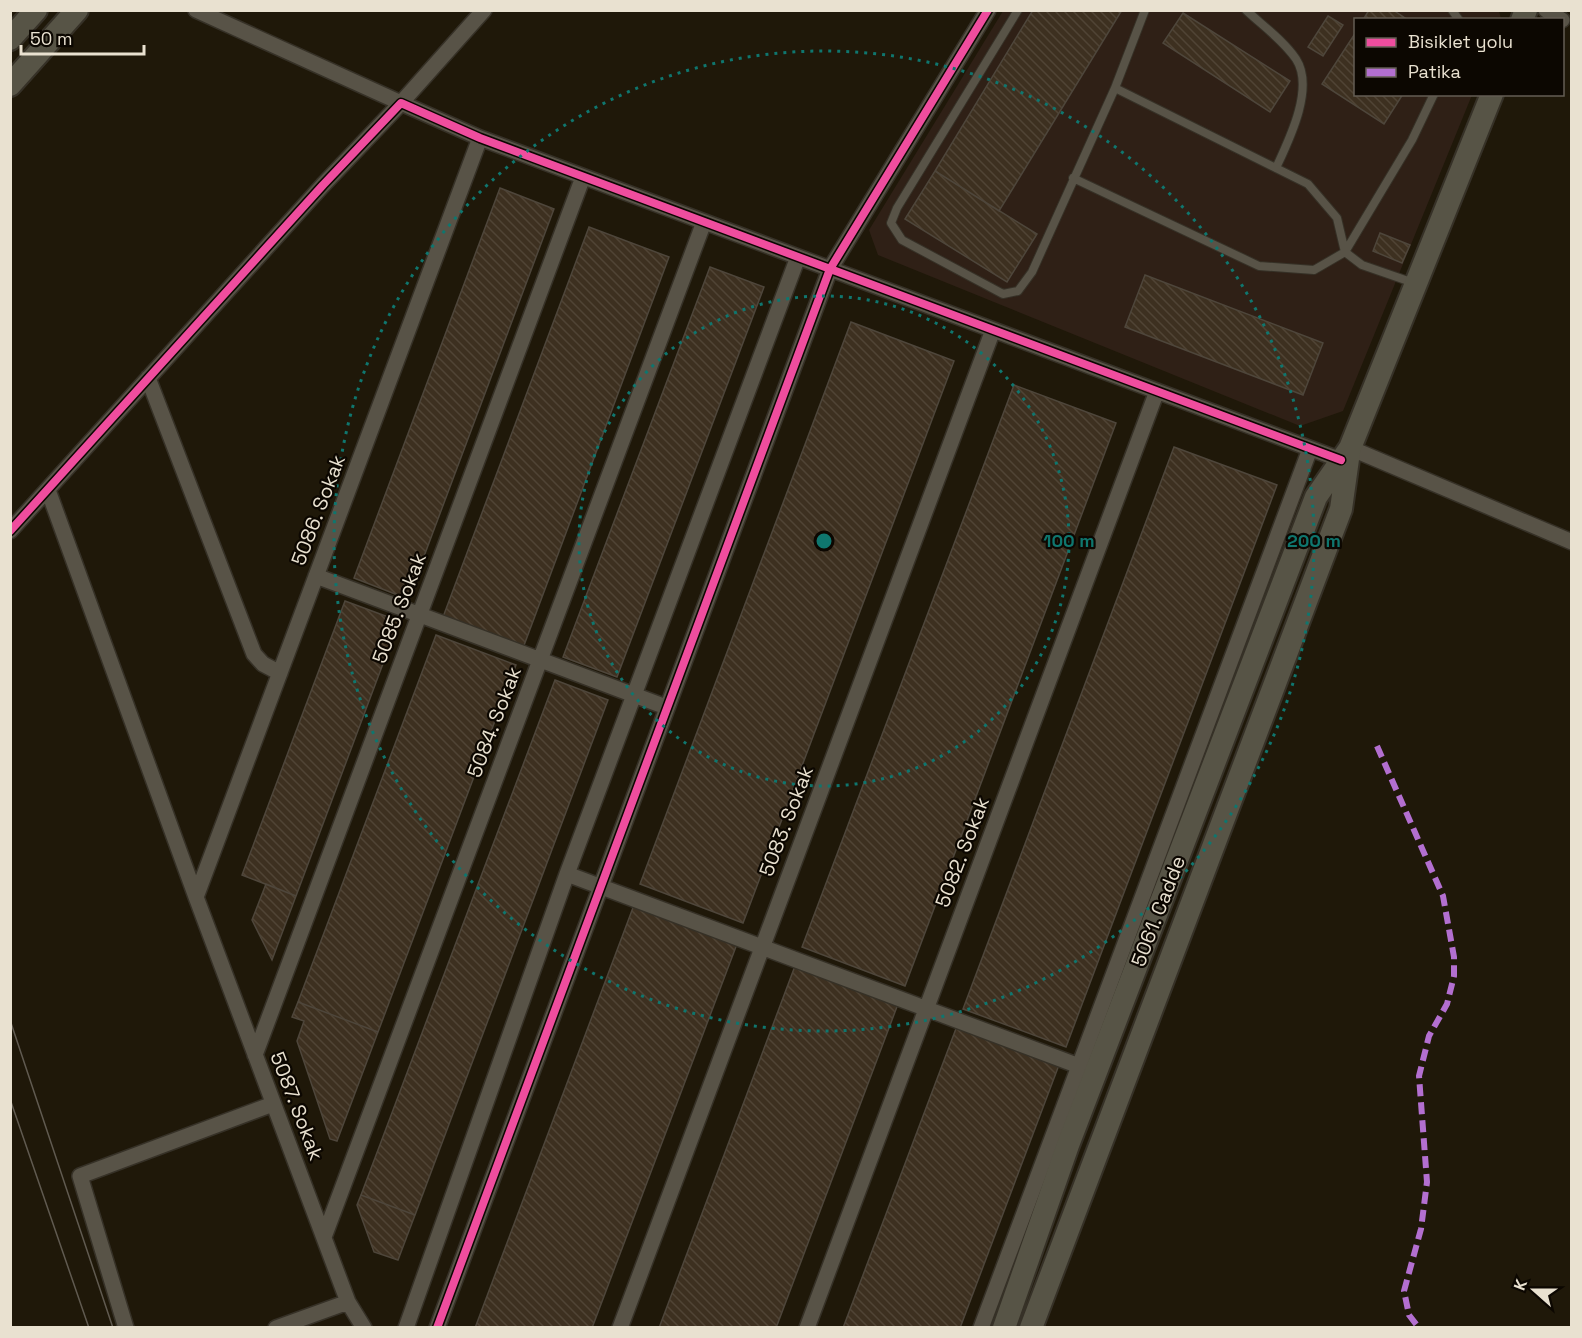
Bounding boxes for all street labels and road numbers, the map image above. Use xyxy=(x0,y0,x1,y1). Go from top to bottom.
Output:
street label: 5086. Sokak xyxy=(285,451,351,569)
street label: 5085. Sokak xyxy=(366,549,432,667)
street label: 5084. Sokak xyxy=(461,663,527,781)
street label: 5083. Sokak xyxy=(753,762,819,880)
street label: 5082. Sokak xyxy=(929,793,995,911)
street label: 5061. Cadde xyxy=(1125,852,1191,970)
street label: 5087. Sokak xyxy=(264,1048,330,1164)

